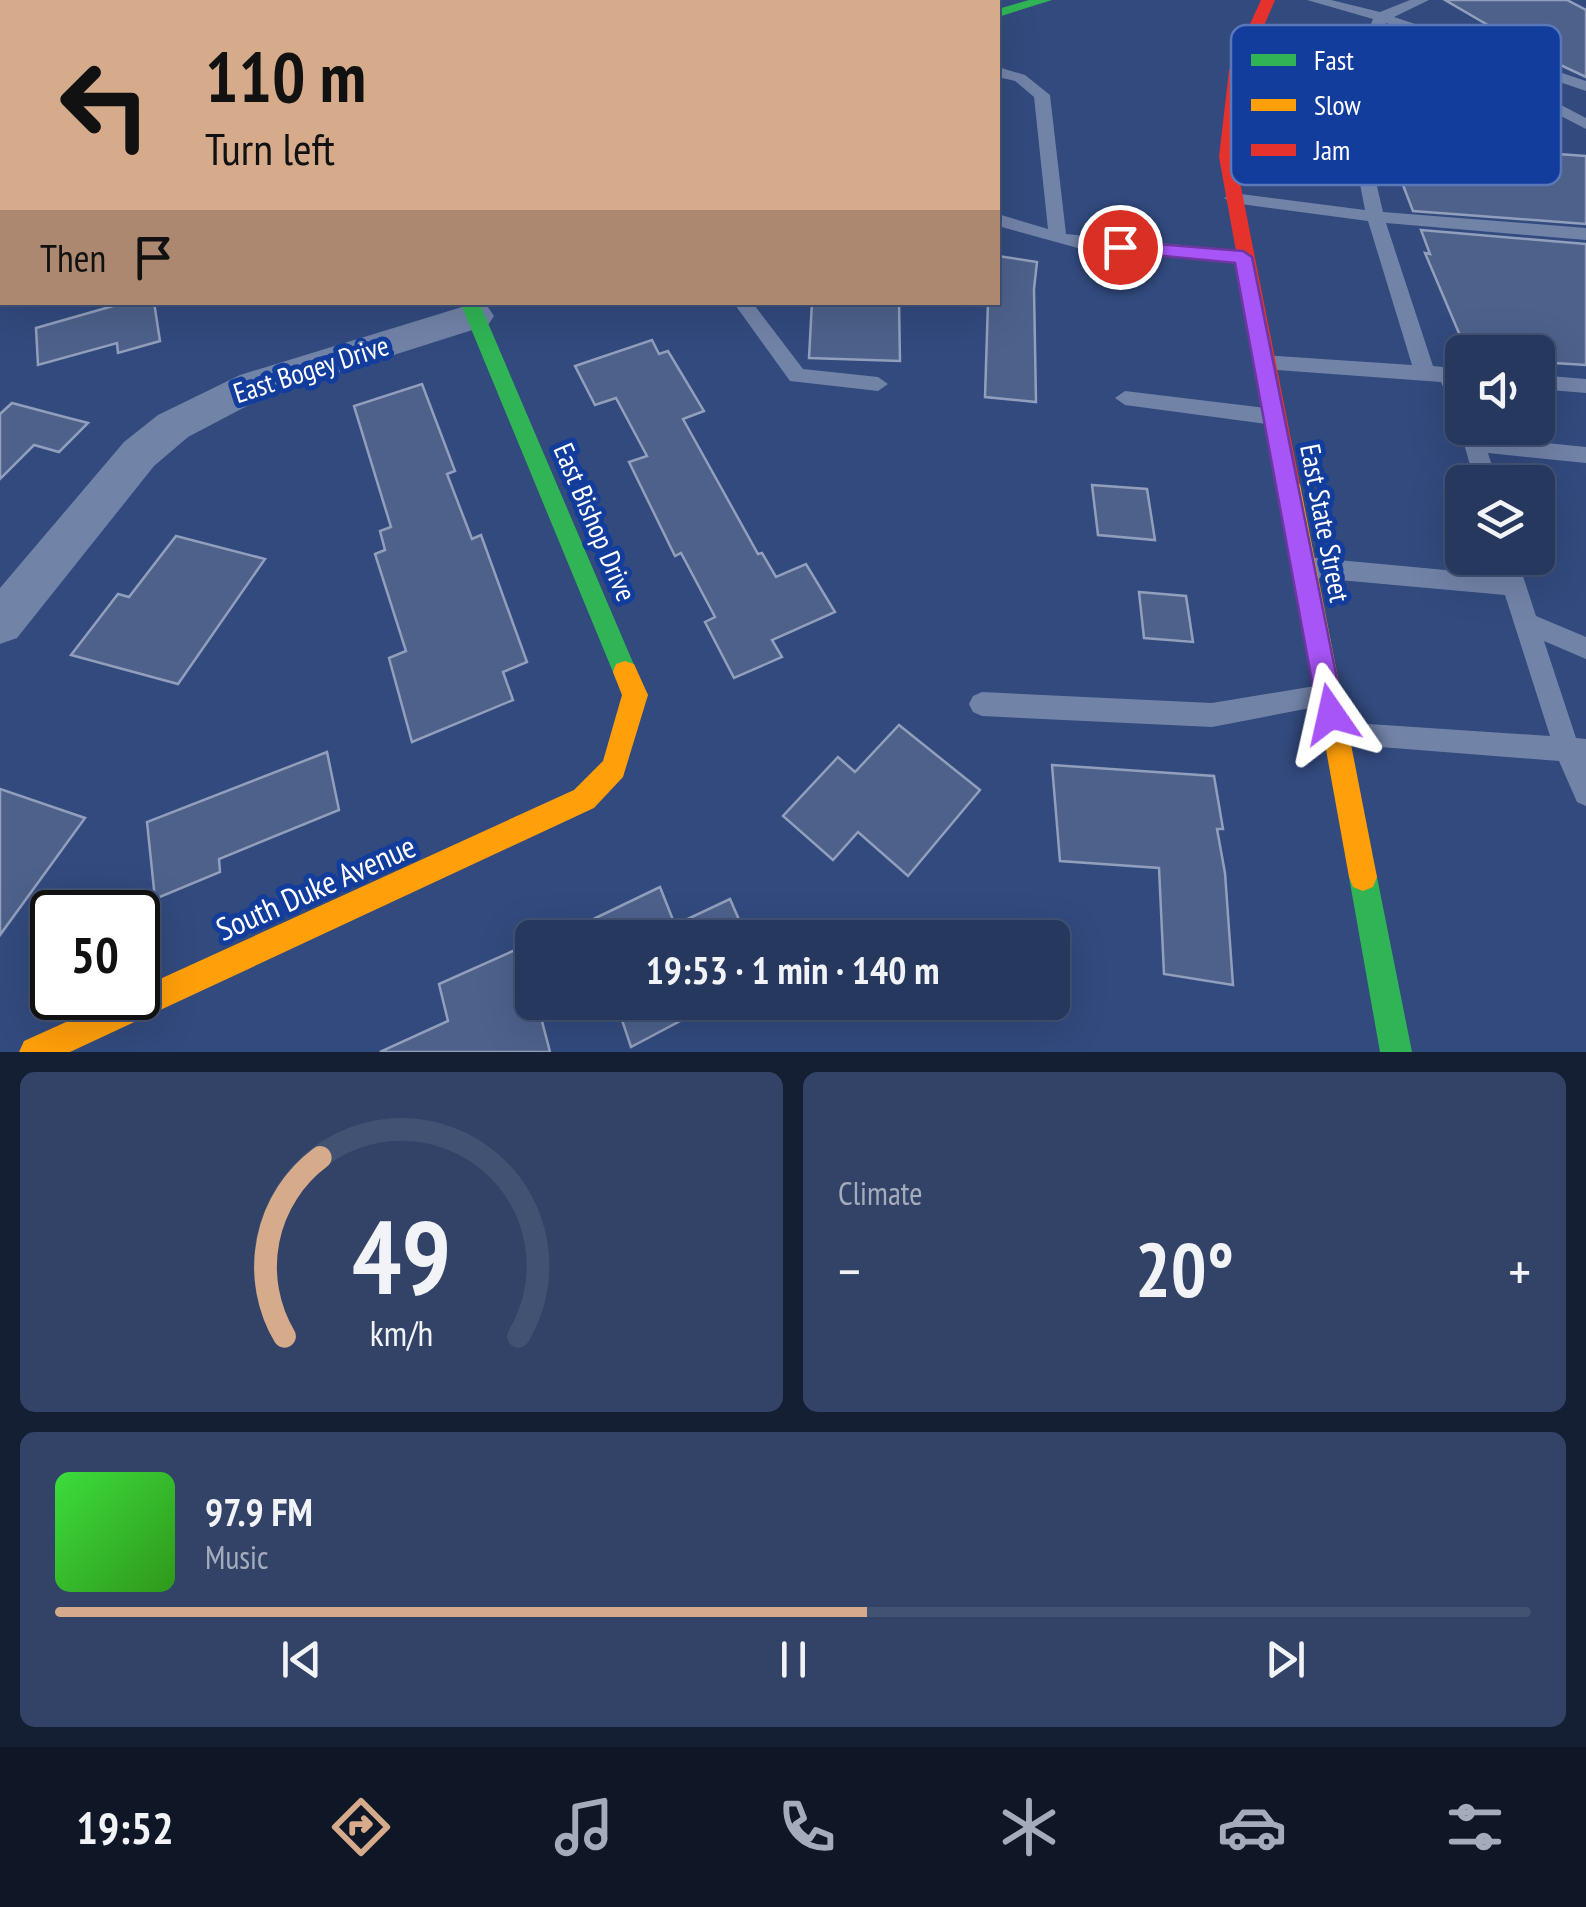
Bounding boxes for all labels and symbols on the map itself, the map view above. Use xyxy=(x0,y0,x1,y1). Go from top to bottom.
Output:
legend xyxy=(1231,25,1561,185)
text: Fast xyxy=(1314,41,1354,78)
text: Slow xyxy=(1314,86,1361,123)
text: Jam xyxy=(1313,131,1350,168)
pin xyxy=(1078,205,1163,290)
street label: East Bogey Drive xyxy=(228,326,393,411)
street label: East Bishop Drive xyxy=(546,437,645,607)
street label: East State Street xyxy=(1292,441,1359,605)
position arrow xyxy=(1279,662,1383,766)
street label: South Duke Avenue xyxy=(209,824,422,950)
speed limit sign: 50 xyxy=(30,890,160,1020)

